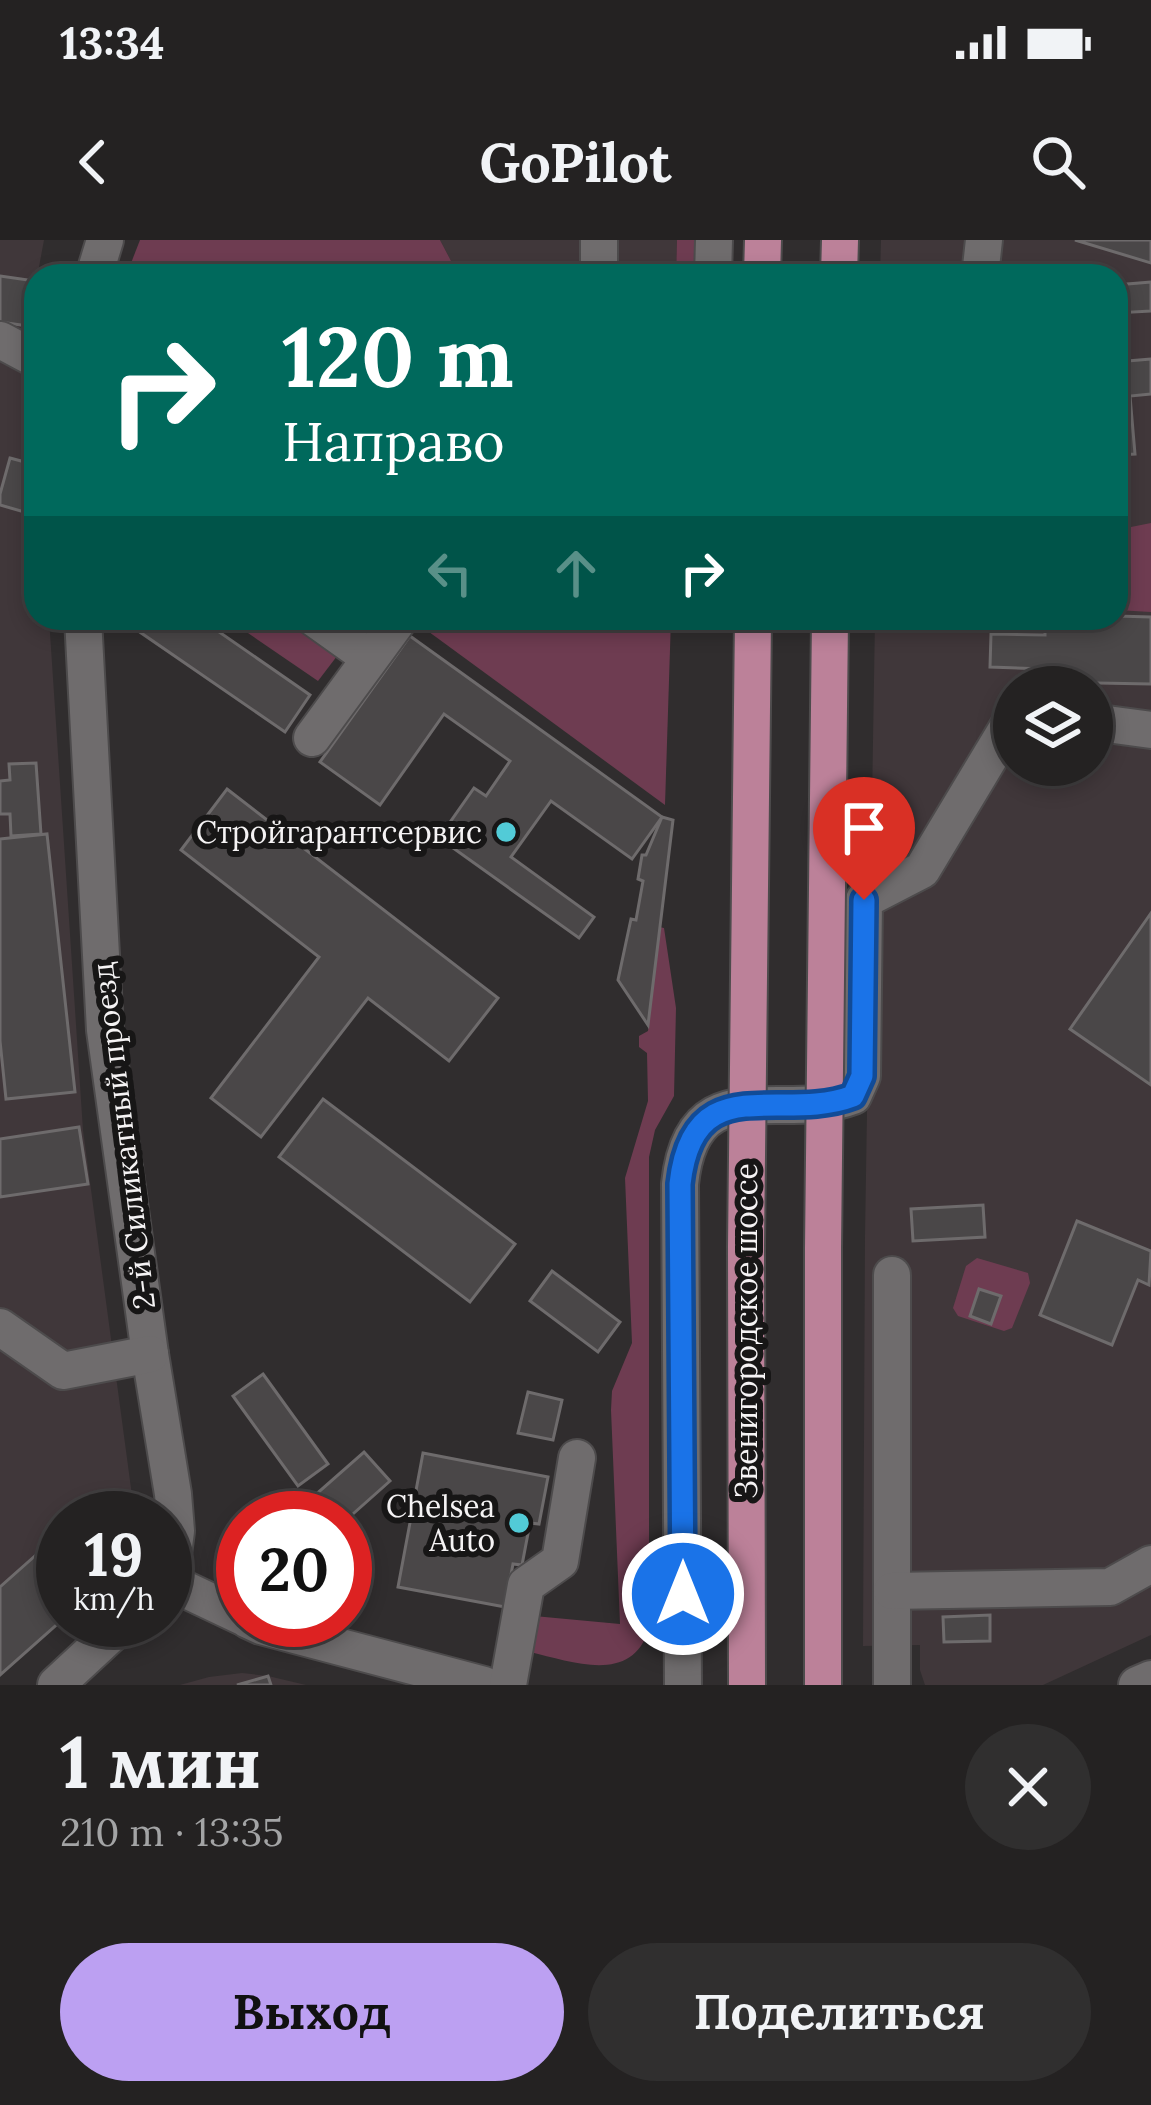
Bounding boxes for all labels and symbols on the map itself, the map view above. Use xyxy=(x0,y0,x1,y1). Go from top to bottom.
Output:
pin xyxy=(813,777,915,900)
place label: Стройгарантсервис xyxy=(196,813,482,851)
marker: Стройгарантсервис xyxy=(493,819,519,845)
street label: 2-й Силикатный проезд xyxy=(83,960,163,1312)
street label: Звенигородское шоссе xyxy=(727,1163,765,1499)
place label: Chelsea Auto xyxy=(386,1487,495,1559)
speed limit sign: 20 xyxy=(216,1491,372,1647)
marker: Chelsea Auto xyxy=(506,1510,532,1536)
position arrow xyxy=(620,1531,746,1657)

